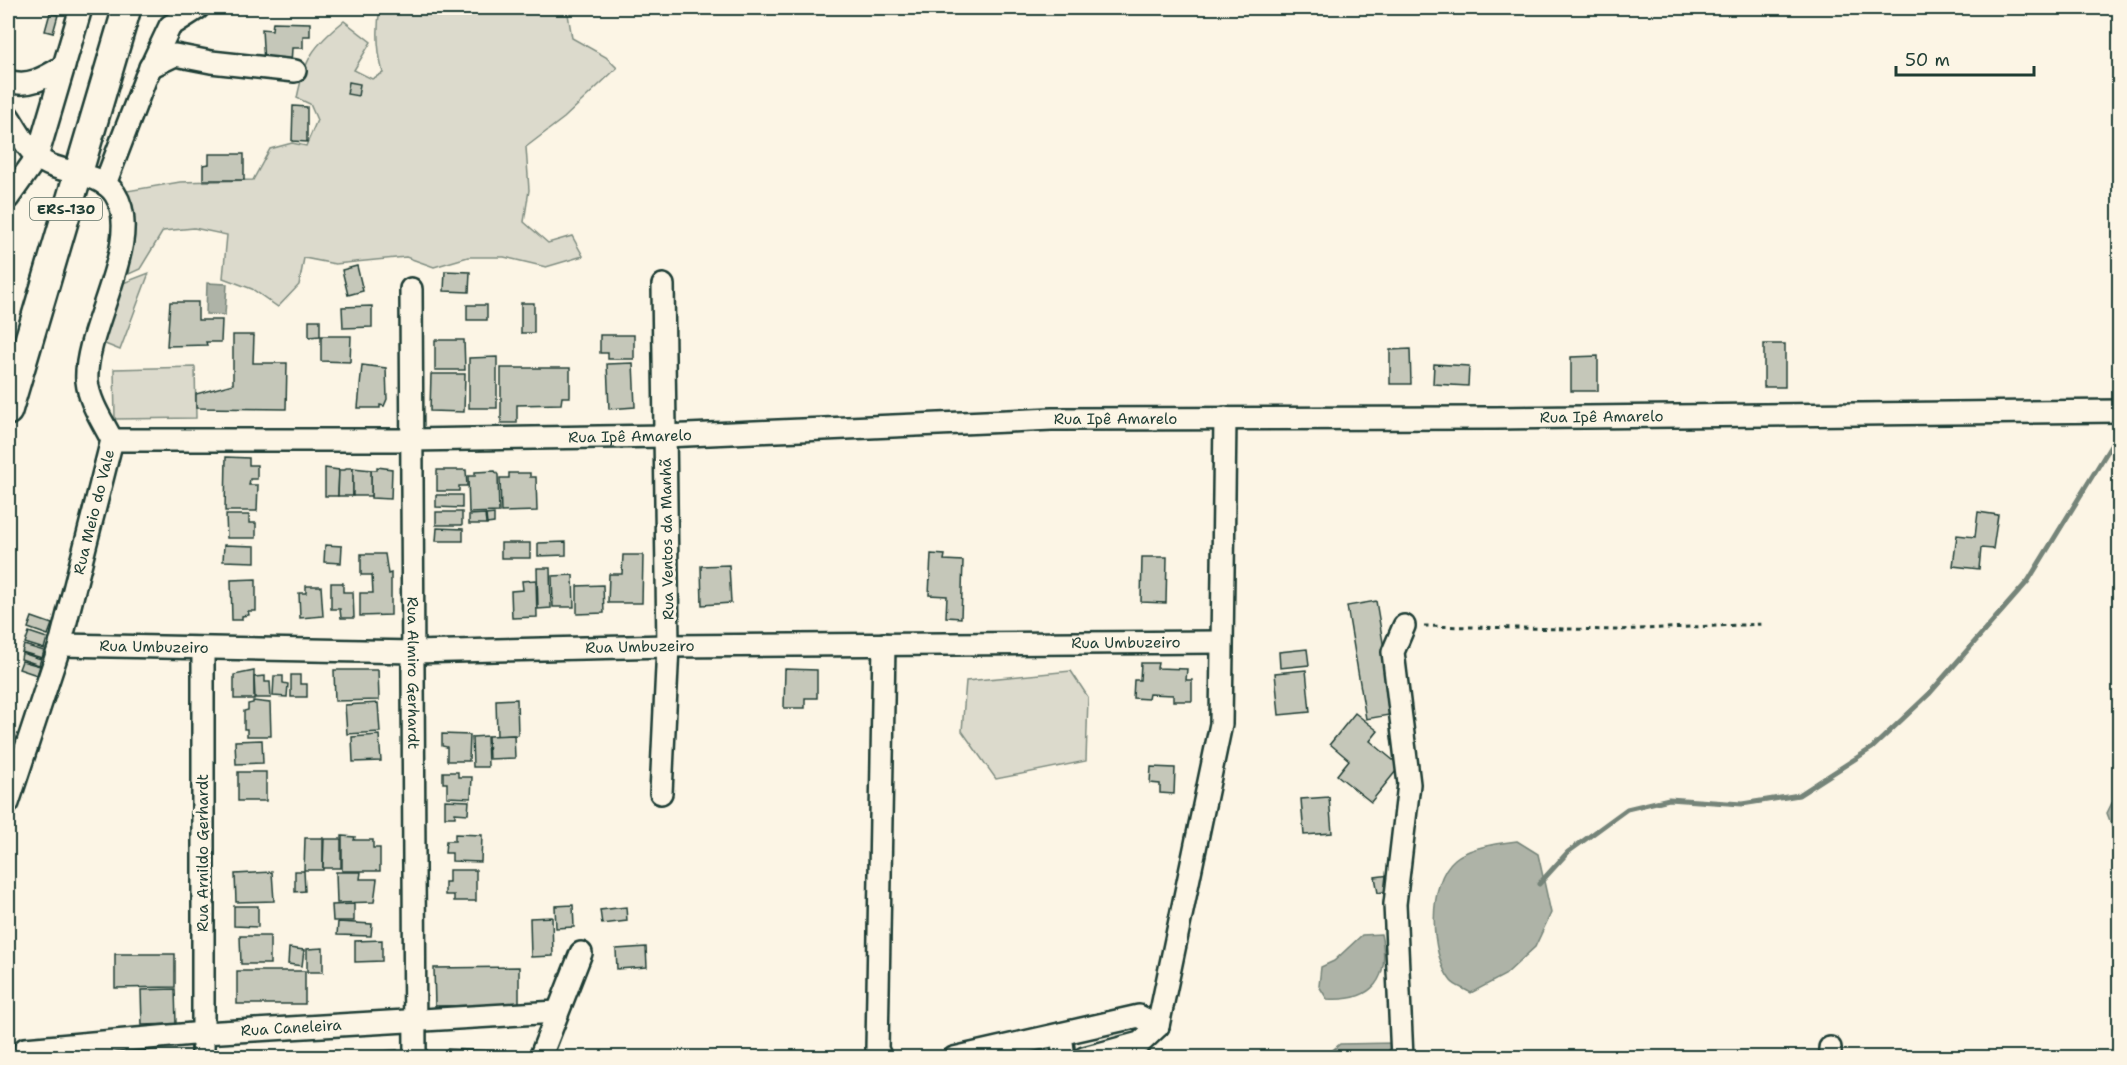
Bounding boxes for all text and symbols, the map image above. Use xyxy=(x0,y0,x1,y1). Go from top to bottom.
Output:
scale bar xyxy=(1896,39,2034,77)
text: 50 m xyxy=(1905,48,1950,72)
road number: ERS-130 xyxy=(30,198,102,220)
street label: Rua Ipê Amarelo xyxy=(1540,406,1664,428)
street label: Rua Ipê Amarelo xyxy=(1054,409,1177,429)
street label: Rua Ipê Amarelo xyxy=(568,425,692,448)
street label: Rua Meio do Vale xyxy=(69,447,119,577)
street label: Rua Ventos da Manhã xyxy=(656,457,678,620)
street label: Rua Almiro Gerhardt xyxy=(403,597,423,749)
street label: Rua Umbuzeiro xyxy=(1071,632,1181,653)
street label: Rua Umbuzeiro xyxy=(99,636,209,658)
street label: Rua Umbuzeiro xyxy=(585,636,695,658)
street label: Rua Arnildo Gerhardt xyxy=(193,774,213,932)
street label: Rua Caneleira xyxy=(240,1015,343,1041)

